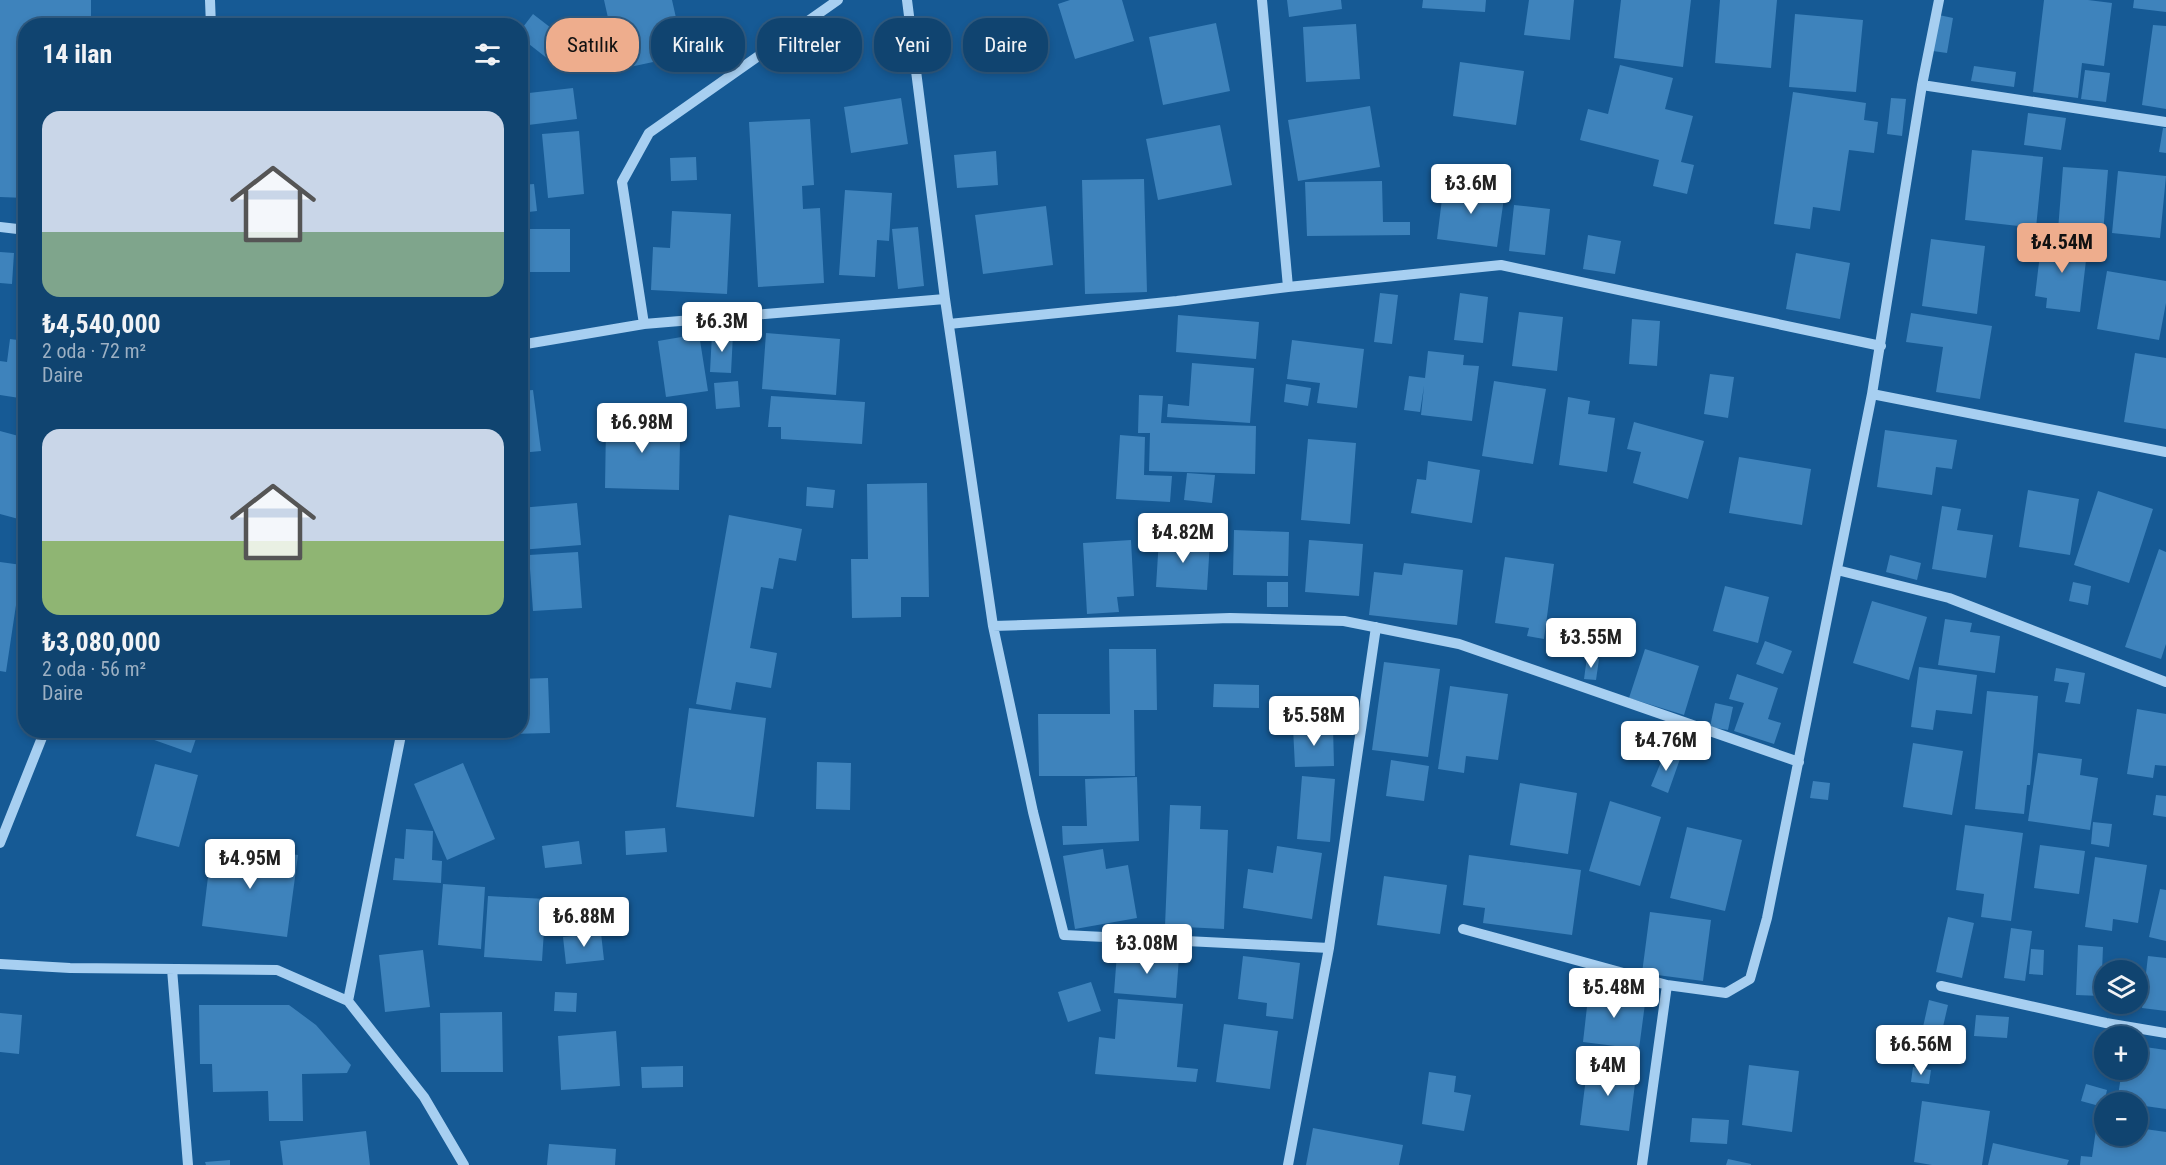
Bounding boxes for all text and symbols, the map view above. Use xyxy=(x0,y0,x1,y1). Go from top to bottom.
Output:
chip: Satılık xyxy=(546,18,639,72)
chip: Kiralık xyxy=(651,18,745,72)
chip: Filtreler xyxy=(757,18,862,72)
chip: Yeni xyxy=(874,18,951,72)
chip: Daire xyxy=(963,18,1048,72)
icon: filters xyxy=(471,38,504,71)
text: 14 ilan xyxy=(42,39,112,69)
icon: home xyxy=(219,150,327,258)
pin: ₺3.6M xyxy=(1429,164,1513,215)
text: ₺3.6M xyxy=(1445,171,1497,195)
pin: ₺4.54M xyxy=(2013,223,2111,274)
text: ₺4.54M xyxy=(2031,230,2093,254)
pin: ₺6.3M xyxy=(680,302,764,353)
text: ₺4,540,000 xyxy=(42,309,161,339)
text: ₺6.3M xyxy=(696,309,748,333)
text: 2 oda · 72 m² xyxy=(42,339,146,363)
text: Daire xyxy=(42,363,83,387)
pin: ₺6.98M xyxy=(593,403,691,454)
text: ₺6.98M xyxy=(611,410,673,434)
icon: home xyxy=(219,468,327,576)
pin: ₺4.82M xyxy=(1134,513,1232,564)
text: ₺4.82M xyxy=(1152,520,1214,544)
pin: ₺3.55M xyxy=(1542,618,1640,669)
text: ₺3.55M xyxy=(1560,625,1622,649)
text: ₺3,080,000 xyxy=(42,627,161,657)
text: 2 oda · 56 m² xyxy=(42,657,146,681)
text: Daire xyxy=(42,681,83,705)
pin: ₺5.58M xyxy=(1265,696,1363,747)
text: ₺5.58M xyxy=(1283,703,1345,727)
pin: ₺4.76M xyxy=(1617,721,1715,772)
text: ₺4.76M xyxy=(1635,728,1697,752)
pin: ₺4.95M xyxy=(201,839,299,890)
text: ₺4.95M xyxy=(219,846,281,870)
pin: ₺6.88M xyxy=(535,897,633,948)
text: ₺6.88M xyxy=(553,904,615,928)
pin: ₺3.08M xyxy=(1098,924,1196,975)
text: ₺3.08M xyxy=(1116,931,1178,955)
map controls xyxy=(2094,960,2148,1146)
button: layers xyxy=(2094,960,2148,1014)
pin: ₺5.48M xyxy=(1565,968,1663,1019)
text: ₺5.48M xyxy=(1583,975,1645,999)
pin: ₺6.56M xyxy=(1872,1025,1970,1076)
button: + xyxy=(2094,1026,2148,1080)
text: ₺6.56M xyxy=(1890,1032,1952,1056)
pin: ₺4M xyxy=(1579,1046,1637,1097)
text: ₺4M xyxy=(1590,1053,1626,1077)
button: − xyxy=(2094,1092,2148,1146)

